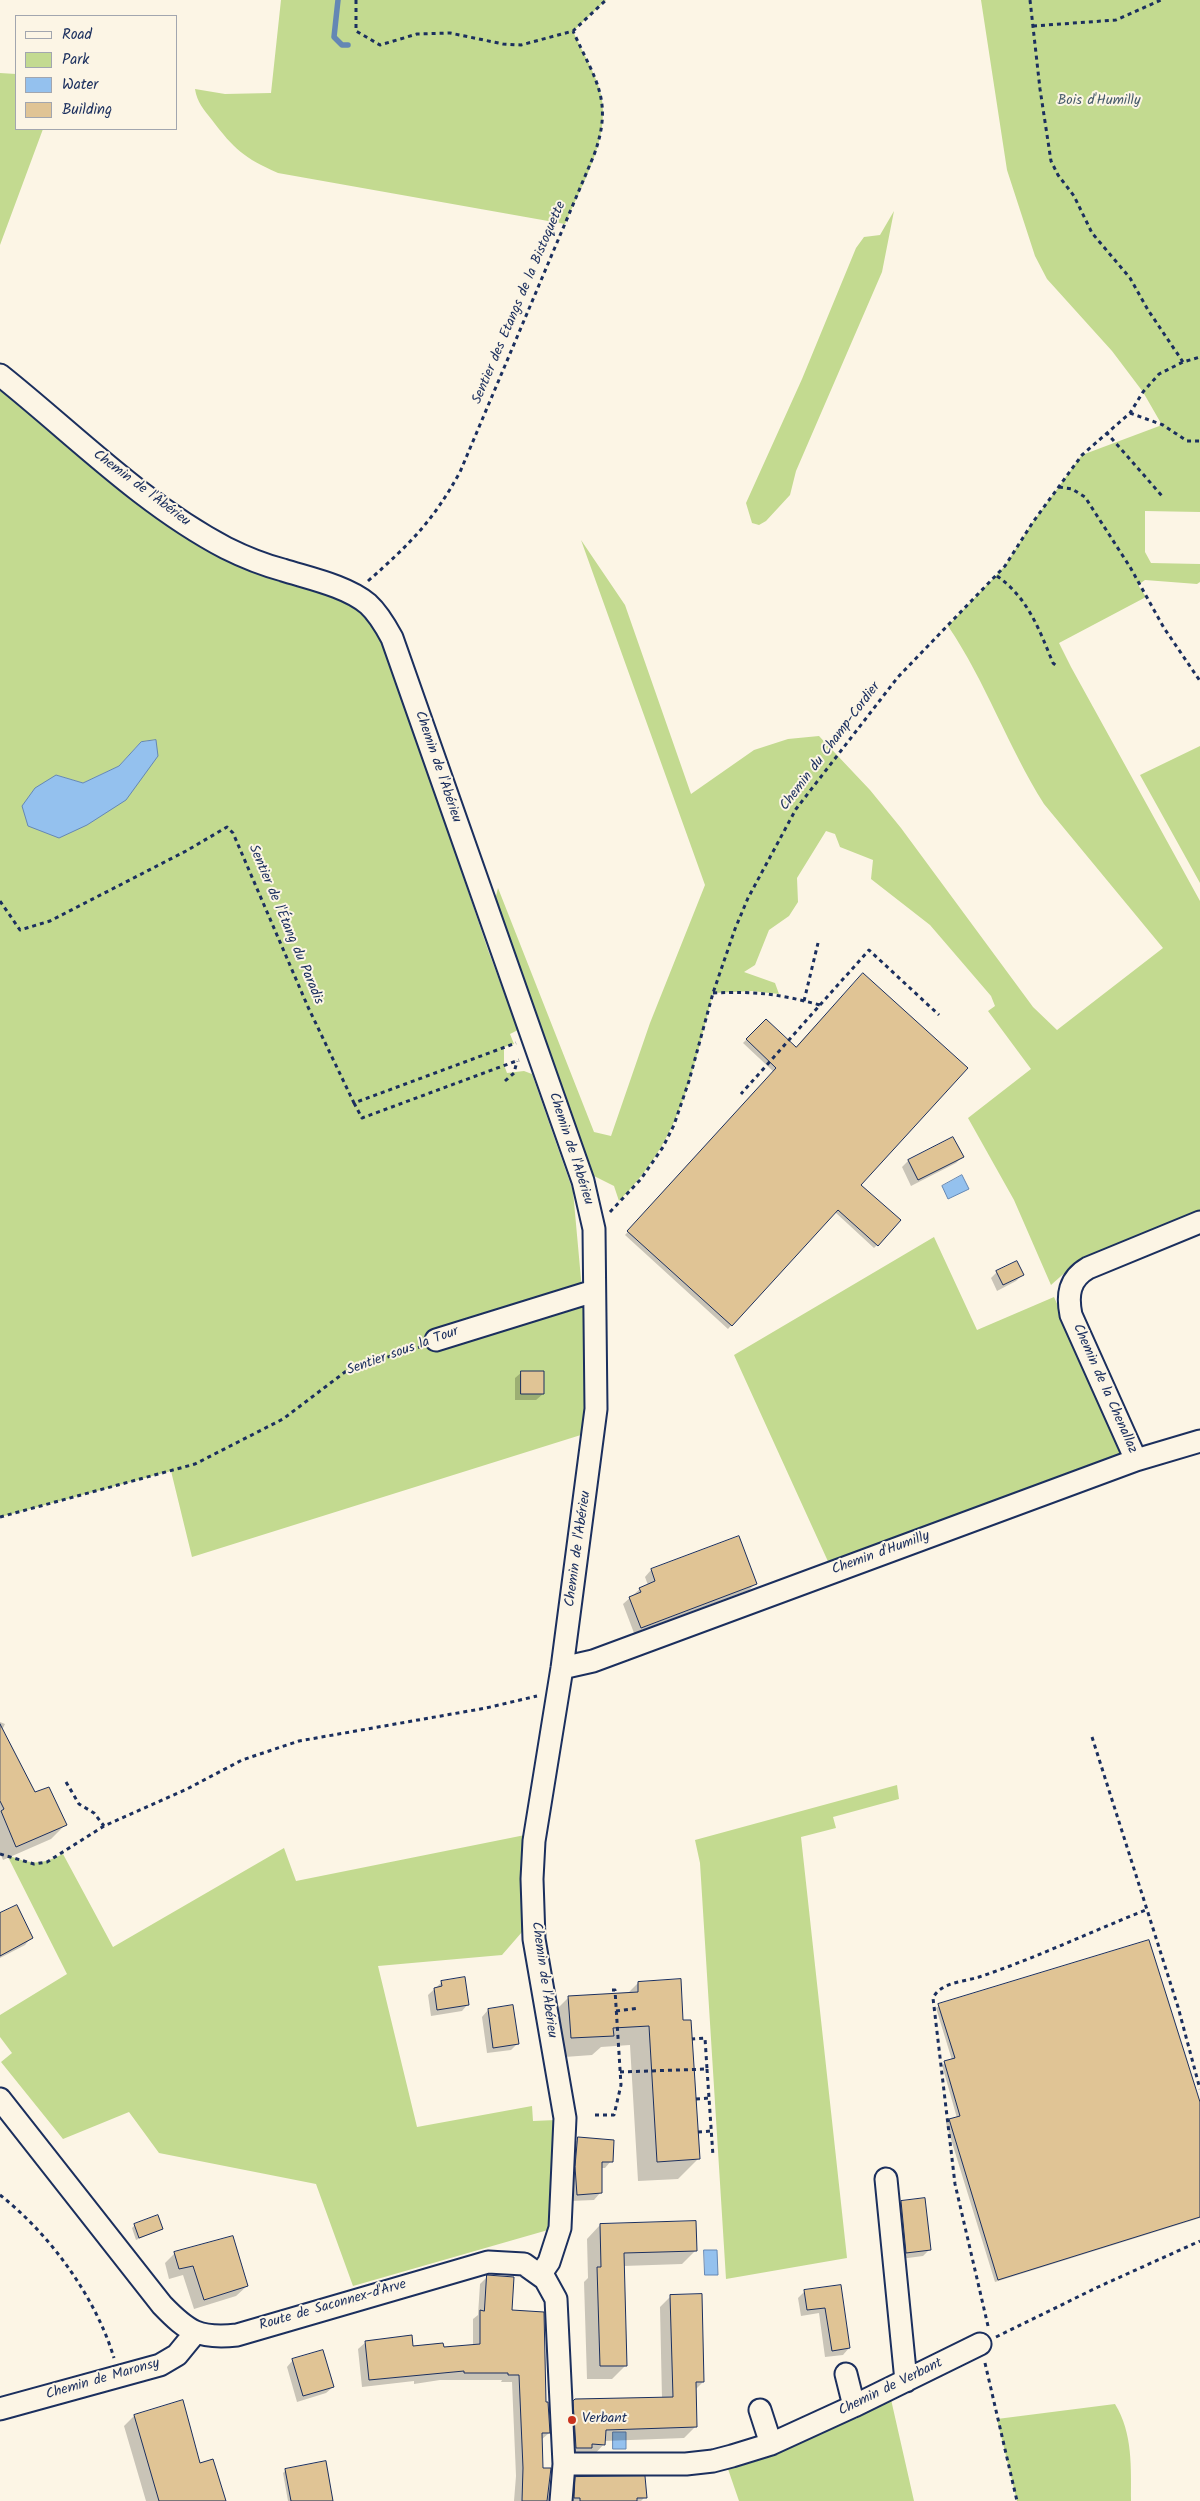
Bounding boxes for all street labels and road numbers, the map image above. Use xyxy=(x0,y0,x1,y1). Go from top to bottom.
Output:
street label: Sentier des Etangs de la Bistoquette xyxy=(470,199,570,407)
street label: Chemin de l'Abérieu xyxy=(89,447,193,531)
street label: Chemin du Champ-Cordier xyxy=(777,679,885,815)
street label: Chemin de l'Abérieu xyxy=(410,709,464,825)
street label: Sentier de l'Étang du Paradis xyxy=(244,843,326,1007)
street label: Chemin de l'Abérieu xyxy=(544,1091,596,1207)
street label: Chemin de la Chenallaz xyxy=(1068,1322,1140,1456)
street label: Sentier sous la Tour xyxy=(345,1324,461,1380)
street label: Chemin de l'Abérieu xyxy=(563,1490,595,1608)
street label: Chemin d'Humilly xyxy=(830,1529,932,1579)
street label: Chemin de l'Abérieu xyxy=(527,1921,559,2039)
street label: Route de Saconnex-d'Arve xyxy=(258,2277,408,2335)
street label: Chemin de Maronsy xyxy=(44,2356,162,2404)
street label: Chemin de Verbant xyxy=(836,2356,946,2420)

